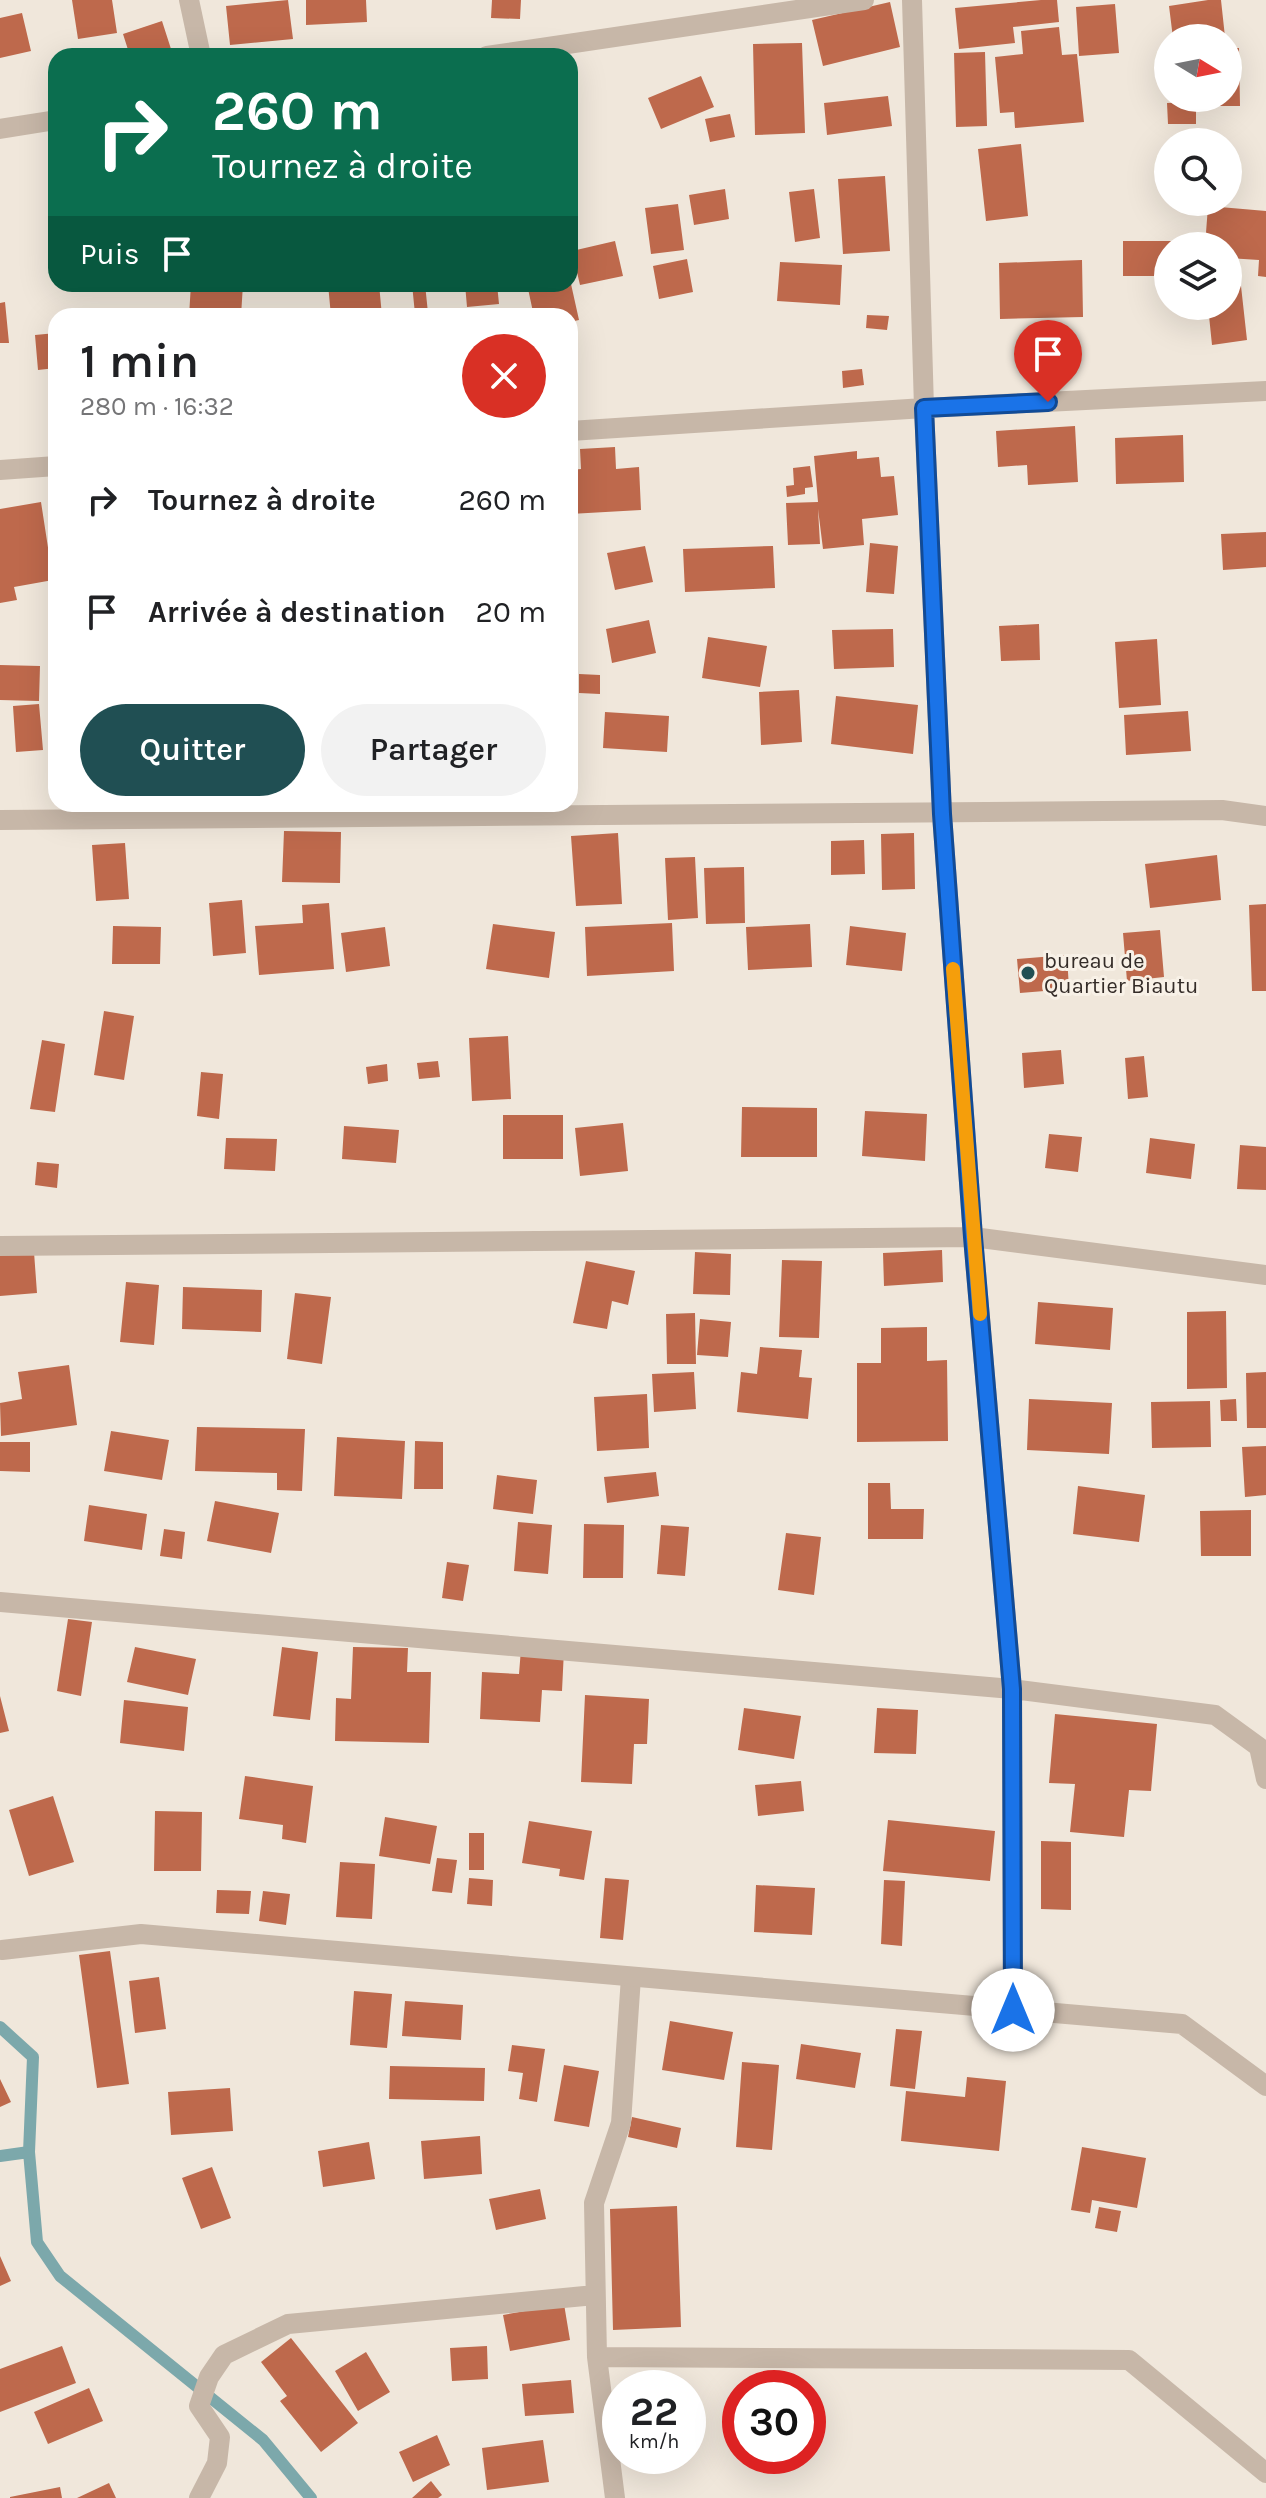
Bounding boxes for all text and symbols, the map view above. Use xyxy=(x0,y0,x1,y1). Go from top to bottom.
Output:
north arrow xyxy=(1154,24,1242,112)
map controls xyxy=(1154,24,1242,320)
text: 260 m xyxy=(212,78,383,143)
icon: right xyxy=(80,80,184,184)
button: search xyxy=(1154,128,1242,216)
text: Tournez à droite xyxy=(212,145,473,187)
icon: arrive xyxy=(155,232,199,276)
button: layers xyxy=(1154,232,1242,320)
text: Puis xyxy=(80,236,139,272)
pin xyxy=(1014,320,1082,402)
icon: arrive xyxy=(1026,332,1070,376)
text: 1 min xyxy=(80,333,199,389)
button: close xyxy=(462,334,546,418)
text: 280 m · 16:32 xyxy=(80,391,234,422)
icon: right xyxy=(80,478,124,522)
text: Tournez à droite xyxy=(148,482,376,518)
text: 260 m xyxy=(458,482,546,518)
icon: arrive xyxy=(80,590,124,634)
text: Arrivée à destination xyxy=(148,594,446,630)
text: 20 m xyxy=(476,594,546,630)
button: Quitter xyxy=(80,704,305,796)
button: Partager xyxy=(321,704,546,796)
place label: bureau de Quartier Biautu xyxy=(1044,948,1198,999)
marker: bureau de Quartier Biautu xyxy=(1019,964,1037,982)
position arrow xyxy=(971,1968,1055,2052)
speed limit sign: 30 xyxy=(722,2370,826,2474)
text: 22 xyxy=(630,2388,678,2435)
text: km/h xyxy=(629,2430,679,2453)

